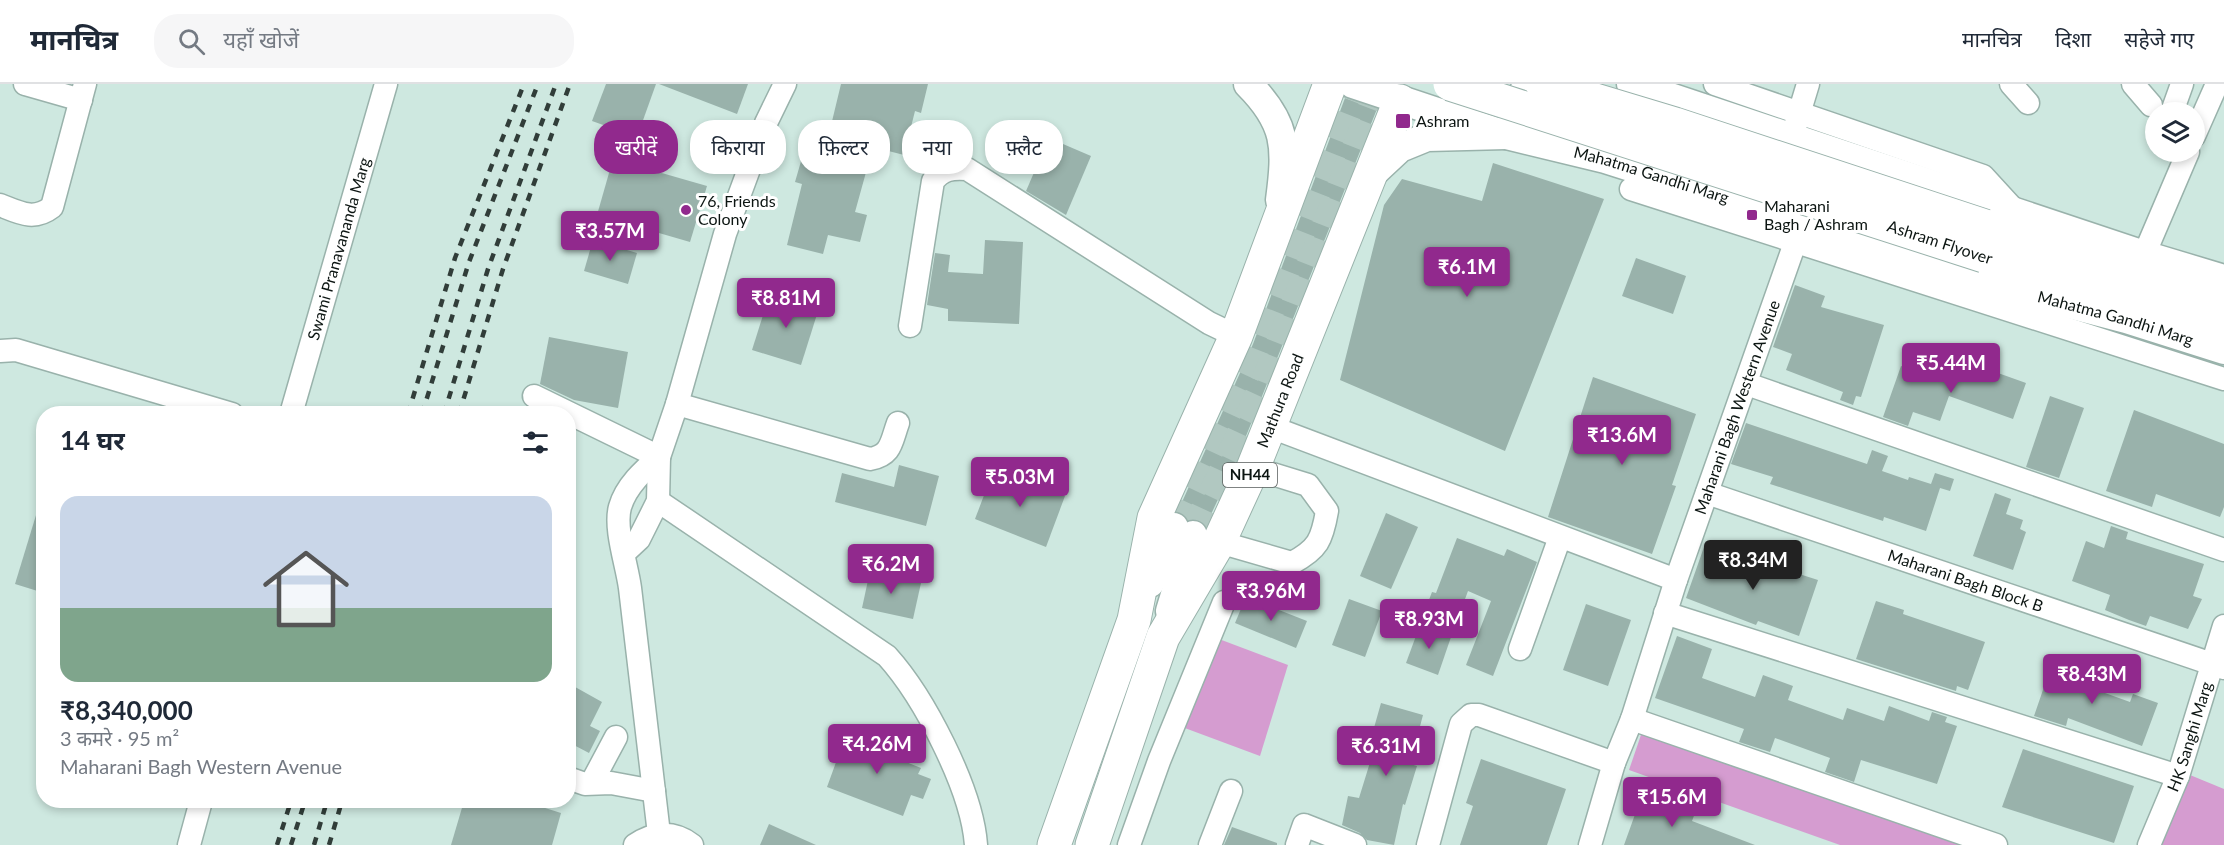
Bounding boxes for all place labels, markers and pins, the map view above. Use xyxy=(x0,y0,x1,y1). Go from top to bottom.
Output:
place label: Ashram xyxy=(1416,111,1470,130)
marker: Ashram xyxy=(1394,112,1412,130)
place label: 76, Friends Colony xyxy=(698,191,776,228)
place label: Maharani Bagh / Ashram xyxy=(1764,196,1868,233)
marker: 76, Friends Colony xyxy=(679,203,693,217)
marker: Maharani Bagh / Ashram xyxy=(1745,208,1759,222)
pin: ₹3.57M xyxy=(561,211,659,262)
pin: ₹6.1M xyxy=(1425,247,1509,298)
pin: ₹8.81M xyxy=(737,278,835,329)
pin: ₹5.44M xyxy=(1902,343,2000,394)
pin: ₹13.6M xyxy=(1573,415,1671,466)
pin: ₹5.03M xyxy=(971,457,1069,508)
pin: ₹8.34M xyxy=(1704,540,1802,591)
pin: ₹6.2M xyxy=(849,544,933,595)
pin: ₹3.96M xyxy=(1222,571,1320,622)
pin: ₹8.93M xyxy=(1380,599,1478,650)
pin: ₹8.43M xyxy=(2043,654,2141,705)
pin: ₹4.26M xyxy=(828,724,926,775)
pin: ₹6.31M xyxy=(1337,726,1435,777)
pin: ₹15.6M xyxy=(1623,777,1721,828)

